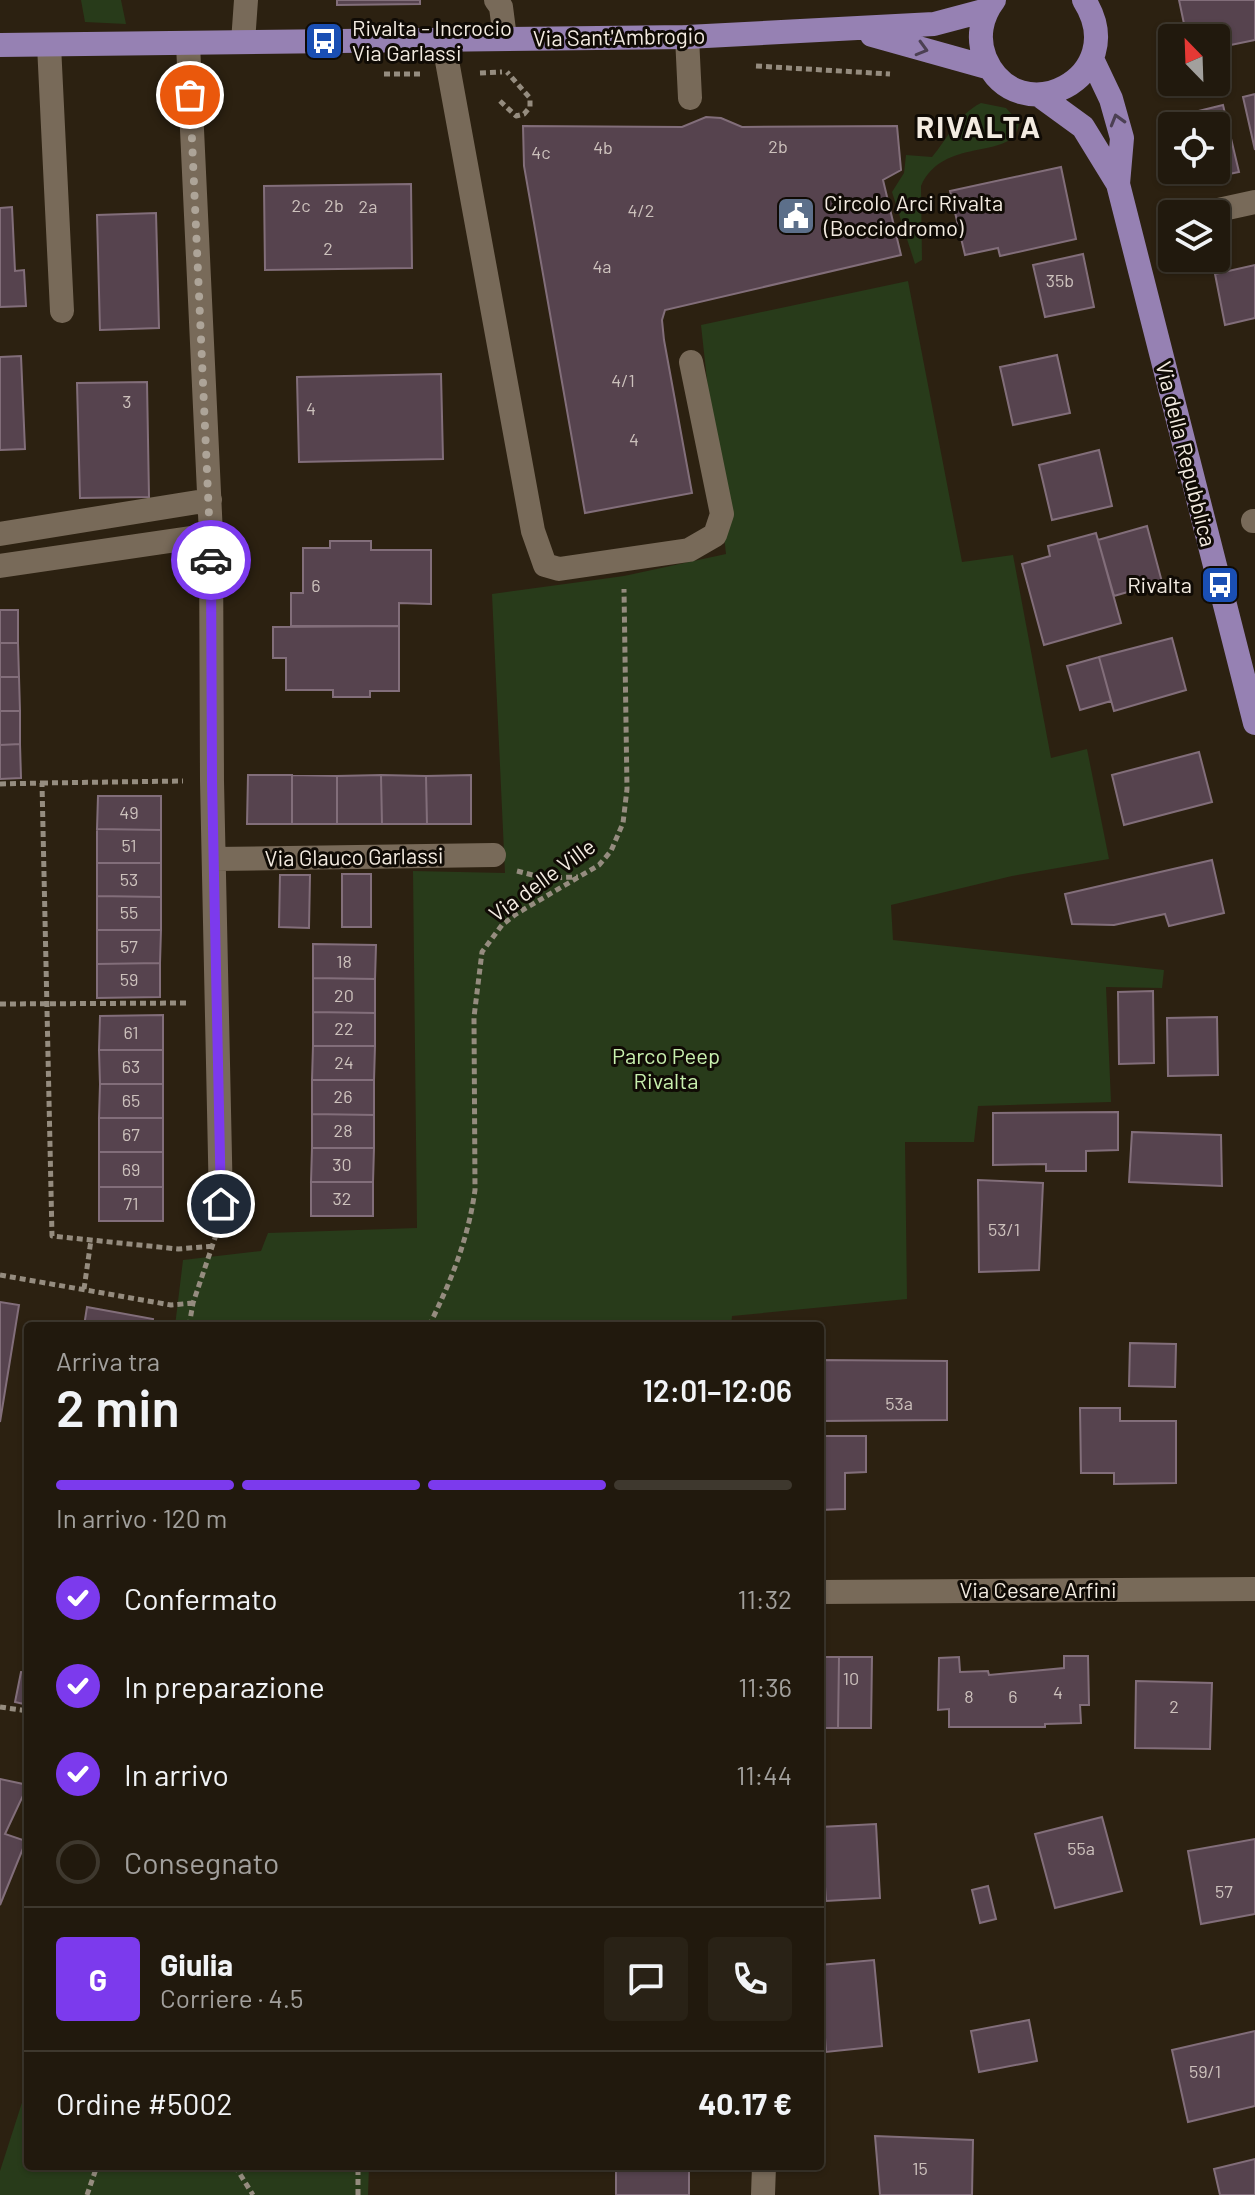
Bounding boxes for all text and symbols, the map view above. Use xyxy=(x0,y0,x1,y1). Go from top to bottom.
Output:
place label: Rivalta - Incrocio Via Garlassi xyxy=(352,14,512,65)
bus stop icon: Rivalta - Incrocio Via Garlassi xyxy=(303,20,345,62)
street label: Via Sant'Ambrogio xyxy=(533,21,705,51)
north arrow xyxy=(1158,24,1230,96)
map controls xyxy=(1158,24,1230,272)
one-way arrow xyxy=(914,40,928,56)
pin xyxy=(156,61,224,129)
icon: bag xyxy=(168,73,212,117)
district label: RIVALTA xyxy=(916,108,1042,144)
button: locate xyxy=(1158,112,1230,184)
one-way arrow xyxy=(1109,113,1126,127)
house number: 2b xyxy=(768,135,788,157)
house number: 4b xyxy=(593,136,613,158)
house number: 4c xyxy=(531,141,551,163)
place label: Circolo Arci Rivalta (Bocciodromo) xyxy=(823,189,1003,240)
house number: 2c xyxy=(291,194,311,216)
house number: 2b xyxy=(324,194,344,216)
house number: 2a xyxy=(359,195,377,217)
public building icon: Circolo Arci Rivalta (Bocciodromo) xyxy=(775,195,817,237)
house number: 4/2 xyxy=(628,199,654,221)
button: layers xyxy=(1158,200,1230,272)
house number: 2 xyxy=(323,237,333,259)
house number: 4a xyxy=(592,255,612,277)
house number: 35b xyxy=(1046,269,1074,291)
street label: Via della Repubblica xyxy=(1151,358,1223,549)
house number: 4/1 xyxy=(611,369,635,391)
house number: 3 xyxy=(122,390,132,412)
house number: 4 xyxy=(306,397,316,419)
house number: 4 xyxy=(629,428,639,450)
courier xyxy=(171,520,251,600)
icon: car xyxy=(189,538,233,582)
bus stop icon: Rivalta xyxy=(1199,564,1241,606)
place label: Rivalta xyxy=(1127,571,1192,597)
house number: 6 xyxy=(311,574,321,596)
house number: 49 xyxy=(119,801,139,823)
street label: Via delle Ville xyxy=(483,832,599,926)
house number: 51 xyxy=(121,834,137,856)
street label: Via Glauco Garlassi xyxy=(264,841,444,871)
house number: 53 xyxy=(120,868,138,890)
house number: 55 xyxy=(120,901,138,923)
house number: 57 xyxy=(120,935,138,957)
house number: 18 xyxy=(336,950,352,972)
house number: 59 xyxy=(120,968,138,990)
house number: 20 xyxy=(334,984,354,1006)
house number: 22 xyxy=(334,1017,354,1039)
house number: 61 xyxy=(123,1021,139,1043)
park label: Parco Peep Rivalta xyxy=(612,1042,720,1093)
house number: 24 xyxy=(334,1051,354,1073)
house number: 63 xyxy=(122,1055,140,1077)
house number: 26 xyxy=(334,1085,352,1107)
house number: 65 xyxy=(122,1089,140,1111)
house number: 28 xyxy=(333,1119,353,1141)
house number: 67 xyxy=(122,1123,140,1145)
house number: 30 xyxy=(332,1153,352,1175)
house number: 69 xyxy=(122,1158,140,1180)
pin xyxy=(187,1170,255,1238)
icon: home xyxy=(199,1182,243,1226)
house number: 32 xyxy=(333,1187,351,1209)
house number: 71 xyxy=(124,1192,138,1214)
house number: 53/1 xyxy=(988,1218,1020,1240)
text: Arriva tra xyxy=(56,1345,160,1376)
text: 12:01–12:06 xyxy=(642,1372,792,1408)
text: 2 min xyxy=(56,1375,180,1437)
house number: 53a xyxy=(885,1392,913,1414)
text: In arrivo · 120 m xyxy=(56,1502,227,1533)
icon: check xyxy=(56,1576,100,1620)
street label: Via Cesare Arfini xyxy=(959,1576,1117,1602)
text: Confermato xyxy=(124,1580,278,1616)
text: 11:32 xyxy=(738,1583,792,1614)
icon: check xyxy=(56,1664,100,1708)
house number: 10 xyxy=(843,1667,859,1689)
text: In preparazione xyxy=(124,1668,325,1704)
text: 11:36 xyxy=(738,1671,792,1702)
house number: 4 xyxy=(1053,1681,1063,1703)
house number: 8 xyxy=(964,1685,974,1707)
house number: 6 xyxy=(1008,1685,1018,1707)
house number: 2 xyxy=(1169,1695,1179,1717)
icon: check xyxy=(56,1752,100,1796)
text: In arrivo xyxy=(124,1756,229,1792)
text: 11:44 xyxy=(736,1759,792,1790)
house number: 55a xyxy=(1067,1837,1095,1859)
text: Consegnato xyxy=(124,1844,279,1880)
house number: 57 xyxy=(1215,1880,1233,1902)
button: chat xyxy=(604,1937,688,2021)
button: phone xyxy=(708,1937,792,2021)
text: Giulia xyxy=(160,1946,233,1982)
text: G xyxy=(89,1961,107,1997)
text: Corriere · 4.5 xyxy=(160,1982,303,2013)
house number: 59/1 xyxy=(1189,2060,1221,2082)
text: Ordine #5002 xyxy=(56,2085,233,2121)
text: 40.17 € xyxy=(698,2085,792,2121)
house number: 15 xyxy=(912,2157,928,2179)

